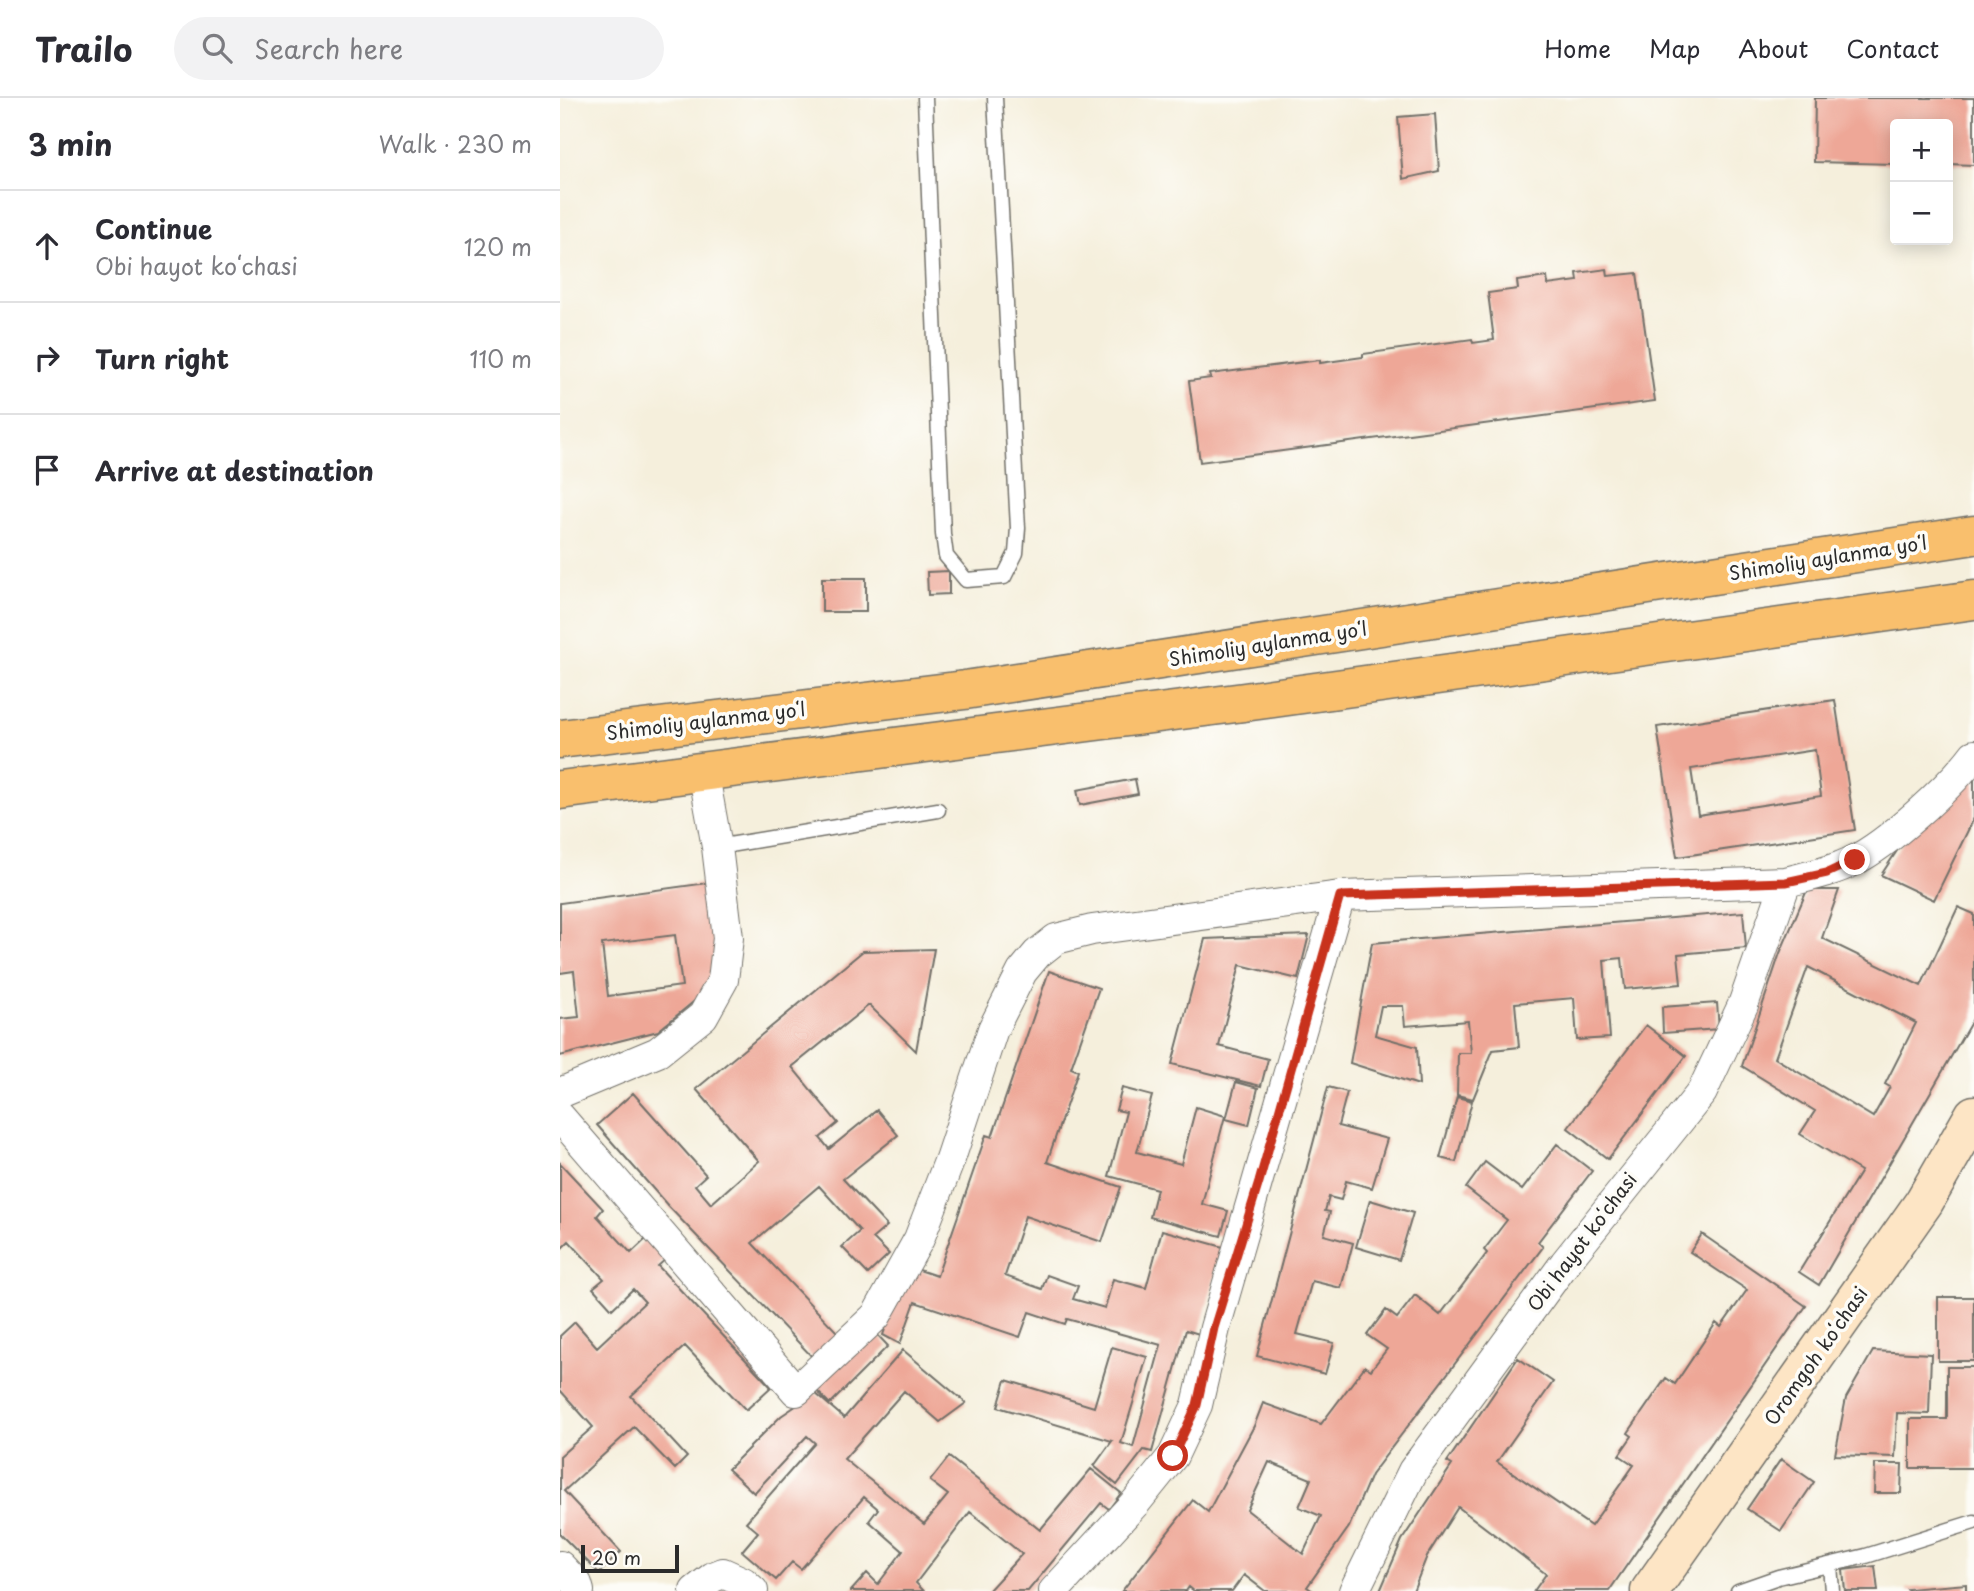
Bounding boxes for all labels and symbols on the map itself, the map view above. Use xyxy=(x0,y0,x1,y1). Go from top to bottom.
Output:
street label: Shimoliy aylanma yoʻl xyxy=(1727,528,1929,586)
street label: Shimoliy aylanma yoʻl xyxy=(1167,614,1369,672)
street label: Shimoliy aylanma yoʻl xyxy=(605,694,807,746)
route end xyxy=(1839,844,1870,875)
street label: Obi hayot koʻchasi xyxy=(1520,1166,1643,1317)
street label: Oromgoh koʻchasi xyxy=(1757,1280,1874,1430)
route start xyxy=(1157,1440,1188,1471)
scale bar xyxy=(581,1542,679,1574)

